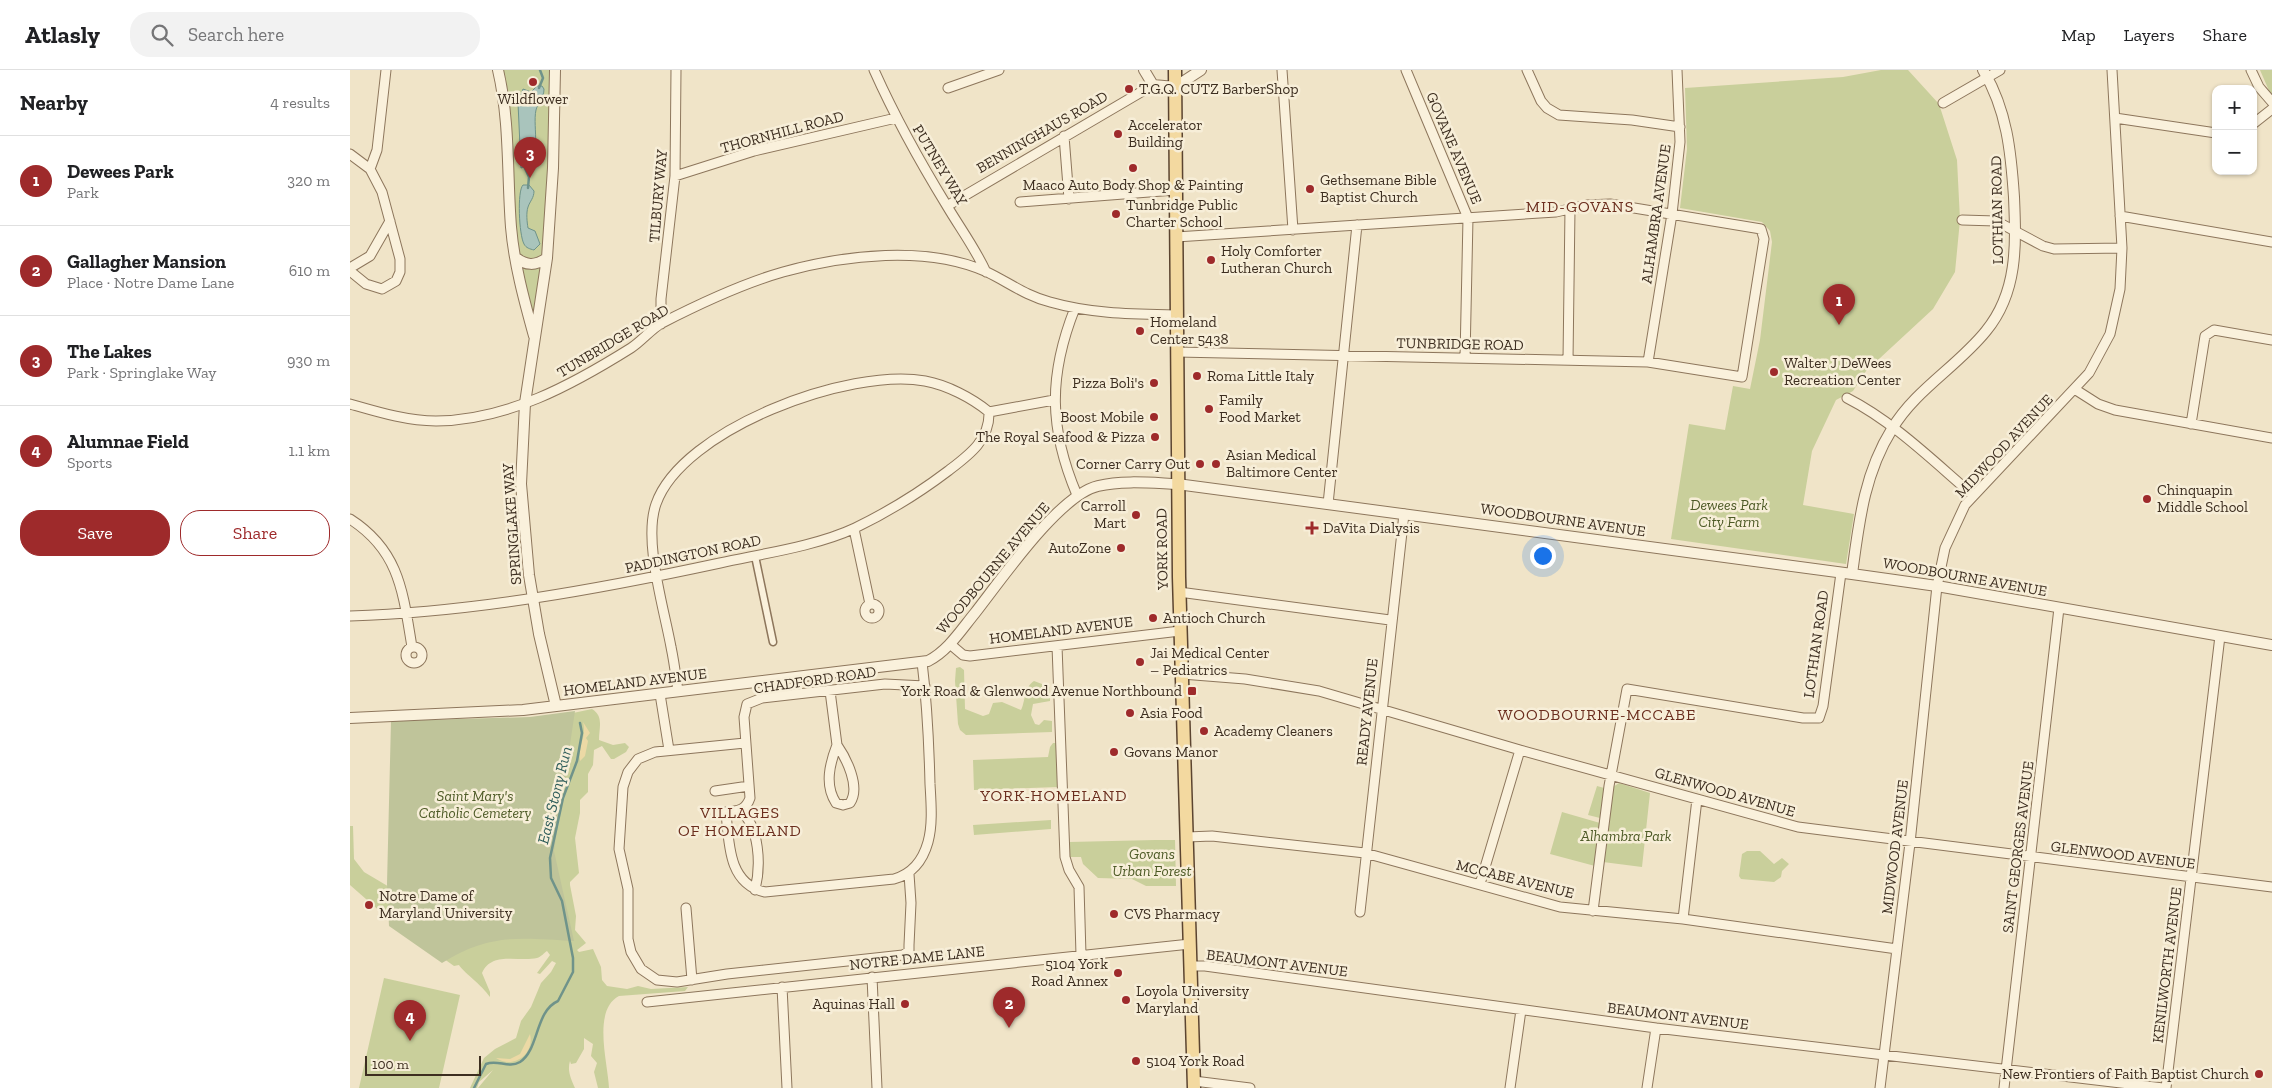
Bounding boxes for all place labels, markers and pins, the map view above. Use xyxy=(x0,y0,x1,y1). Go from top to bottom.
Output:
marker: Wildflower xyxy=(527,76,539,88)
place label: T.G.Q. CUTZ BarberShop xyxy=(1139,80,1298,98)
marker: T.G.Q. CUTZ BarberShop xyxy=(1123,83,1135,95)
place label: Wildflower xyxy=(498,90,568,108)
place label: Accelerator Building xyxy=(1128,116,1203,151)
marker: Accelerator Building xyxy=(1112,128,1124,140)
pin: 3 xyxy=(514,137,546,178)
marker: Maaco Auto Body Shop & Painting xyxy=(1127,162,1139,174)
place label: Gethsemane Bible Baptist Church xyxy=(1320,171,1437,206)
place label: Maaco Auto Body Shop & Painting xyxy=(1023,176,1243,194)
marker: Gethsemane Bible Baptist Church xyxy=(1304,183,1316,195)
place label: Tunbridge Public Charter School xyxy=(1126,196,1238,231)
marker: Tunbridge Public Charter School xyxy=(1110,208,1122,220)
place label: Holy Comforter Lutheran Church xyxy=(1221,242,1333,277)
marker: Holy Comforter Lutheran Church xyxy=(1205,254,1217,266)
pin: 1 xyxy=(1823,284,1855,325)
place label: Homeland Center 5438 xyxy=(1150,313,1229,348)
marker: Homeland Center 5438 xyxy=(1134,325,1146,337)
place label: Walter J DeWees Recreation Center xyxy=(1784,354,1901,389)
marker: Walter J DeWees Recreation Center xyxy=(1768,366,1780,378)
place label: Roma Little Italy xyxy=(1207,367,1315,385)
marker: Roma Little Italy xyxy=(1191,370,1203,382)
place label: Pizza Boli's xyxy=(1072,374,1144,392)
marker: Pizza Boli's xyxy=(1148,377,1160,389)
place label: Family Food Market xyxy=(1219,391,1301,426)
marker: Family Food Market xyxy=(1203,403,1215,415)
place label: Boost Mobile xyxy=(1060,408,1144,426)
marker: Boost Mobile xyxy=(1148,411,1160,423)
place label: The Royal Seafood & Pizza xyxy=(976,428,1145,446)
marker: The Royal Seafood & Pizza xyxy=(1149,431,1161,443)
place label: Asian Medical Baltimore Center xyxy=(1226,446,1338,481)
place label: Corner Carry Out xyxy=(1076,455,1190,473)
marker: Corner Carry Out xyxy=(1194,458,1206,470)
marker: Asian Medical Baltimore Center xyxy=(1210,458,1222,470)
place label: Chinquapin Middle School xyxy=(2157,481,2248,516)
marker: Chinquapin Middle School xyxy=(2141,493,2153,505)
place label: Carroll Mart xyxy=(1081,497,1126,532)
marker: Carroll Mart xyxy=(1130,509,1142,521)
place label: DaVita Dialysis xyxy=(1323,519,1420,537)
marker: DaVita Dialysis xyxy=(1305,521,1319,535)
place label: AutoZone xyxy=(1048,539,1111,557)
marker: AutoZone xyxy=(1115,542,1127,554)
place label: Antioch Church xyxy=(1163,609,1266,627)
marker: Antioch Church xyxy=(1147,612,1159,624)
place label: Jai Medical Center – Pediatrics xyxy=(1150,644,1269,679)
marker: Jai Medical Center – Pediatrics xyxy=(1134,656,1146,668)
place label: York Road & Glenwood Avenue Northbound xyxy=(900,682,1183,700)
marker: York Road & Glenwood Avenue Northbound xyxy=(1186,685,1198,697)
place label: Asia Food xyxy=(1140,704,1204,722)
marker: Asia Food xyxy=(1124,707,1136,719)
place label: Academy Cleaners xyxy=(1214,722,1333,740)
marker: Academy Cleaners xyxy=(1198,725,1210,737)
place label: Govans Manor xyxy=(1124,743,1218,761)
marker: Govans Manor xyxy=(1108,746,1120,758)
place label: Notre Dame of Maryland University xyxy=(379,887,513,922)
marker: Notre Dame of Maryland University xyxy=(363,899,375,911)
place label: CVS Pharmacy xyxy=(1124,905,1220,923)
marker: CVS Pharmacy xyxy=(1108,908,1120,920)
place label: 5104 York Road Annex xyxy=(1031,955,1108,990)
marker: 5104 York Road Annex xyxy=(1112,967,1124,979)
place label: Loyola University Maryland xyxy=(1136,982,1250,1017)
pin: 2 xyxy=(993,987,1025,1028)
marker: Loyola University Maryland xyxy=(1120,994,1132,1006)
place label: Aquinas Hall xyxy=(813,995,895,1013)
marker: Aquinas Hall xyxy=(899,998,911,1010)
pin: 4 xyxy=(394,1000,426,1041)
place label: 5104 York Road xyxy=(1146,1052,1245,1070)
marker: 5104 York Road xyxy=(1130,1055,1142,1067)
place label: New Frontiers of Faith Baptist Church xyxy=(2002,1065,2250,1083)
marker: New Frontiers of Faith Baptist Church xyxy=(2253,1068,2265,1080)

